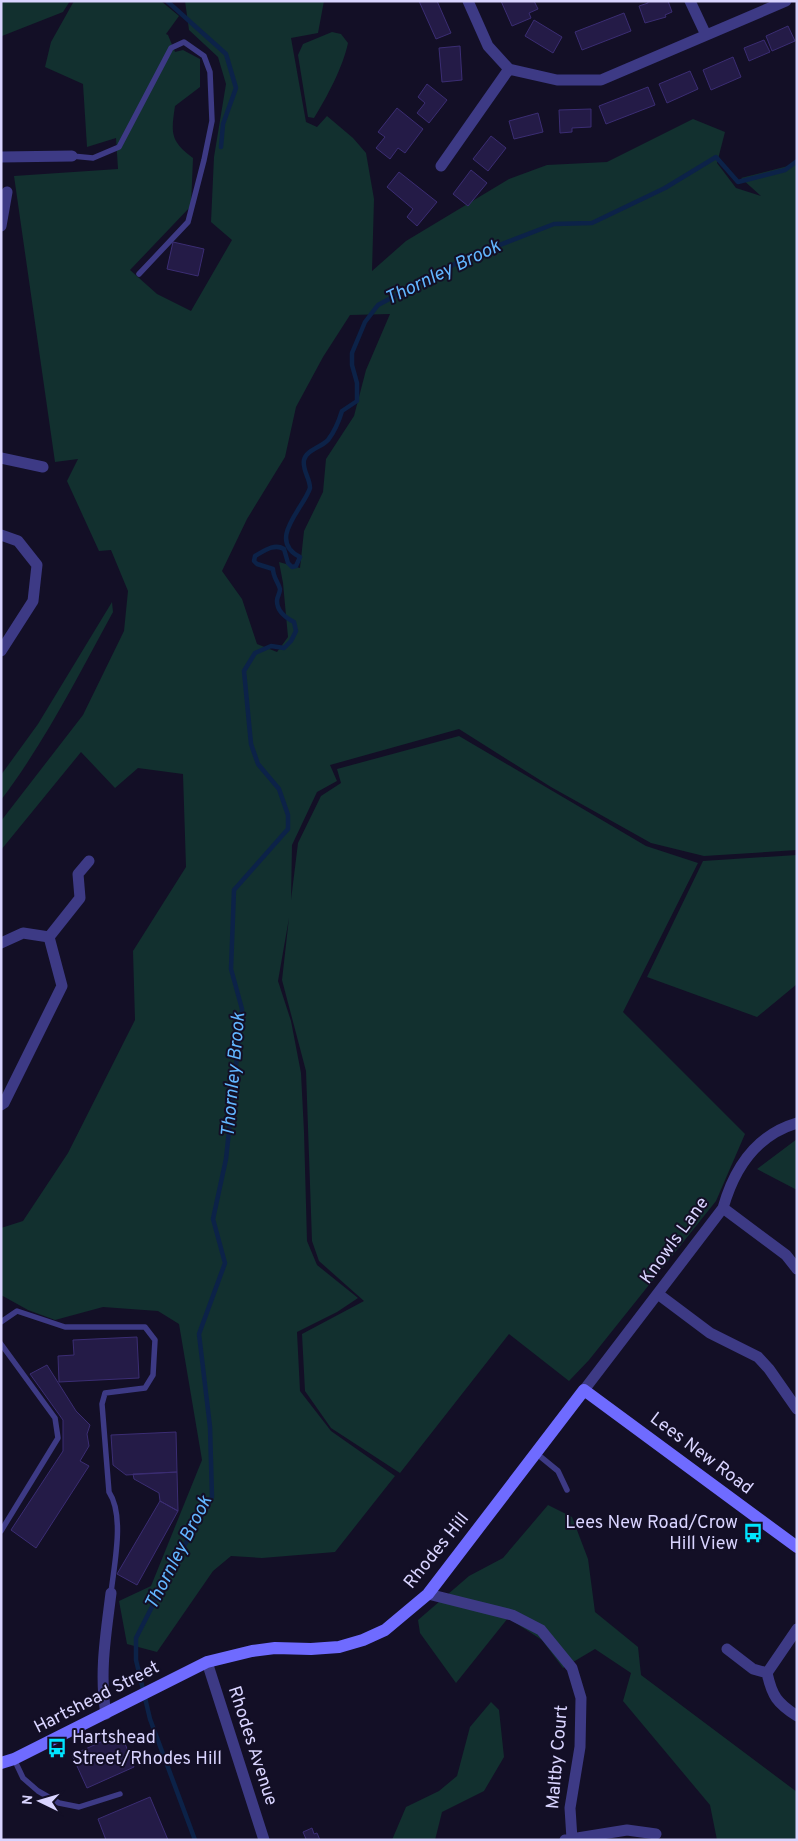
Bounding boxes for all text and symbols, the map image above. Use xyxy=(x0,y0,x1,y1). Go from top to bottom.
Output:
water label: Thornley Brook xyxy=(381,235,505,311)
water label: Thornley Brook xyxy=(217,1011,251,1138)
street label: Knowls Lane xyxy=(636,1193,714,1289)
street label: Lees New Road xyxy=(645,1408,757,1500)
water label: Thornley Brook xyxy=(140,1491,218,1614)
street label: Rhodes Hill xyxy=(399,1508,475,1594)
place label: Lees New Road/Crow Hill View xyxy=(565,1512,738,1556)
bus stop icon: Lees New Road/Crow Hill View xyxy=(742,1522,764,1544)
street label: Hartshead Street xyxy=(30,1656,164,1740)
street label: Rhodes Avenue xyxy=(222,1683,282,1809)
street label: Maltby Court xyxy=(542,1704,574,1810)
place label: Hartshead Street/Rhodes Hill xyxy=(72,1727,222,1771)
bus stop icon: Hartshead Street/Rhodes Hill xyxy=(46,1737,68,1759)
north arrow xyxy=(15,1776,65,1826)
text: N xyxy=(20,1794,37,1806)

